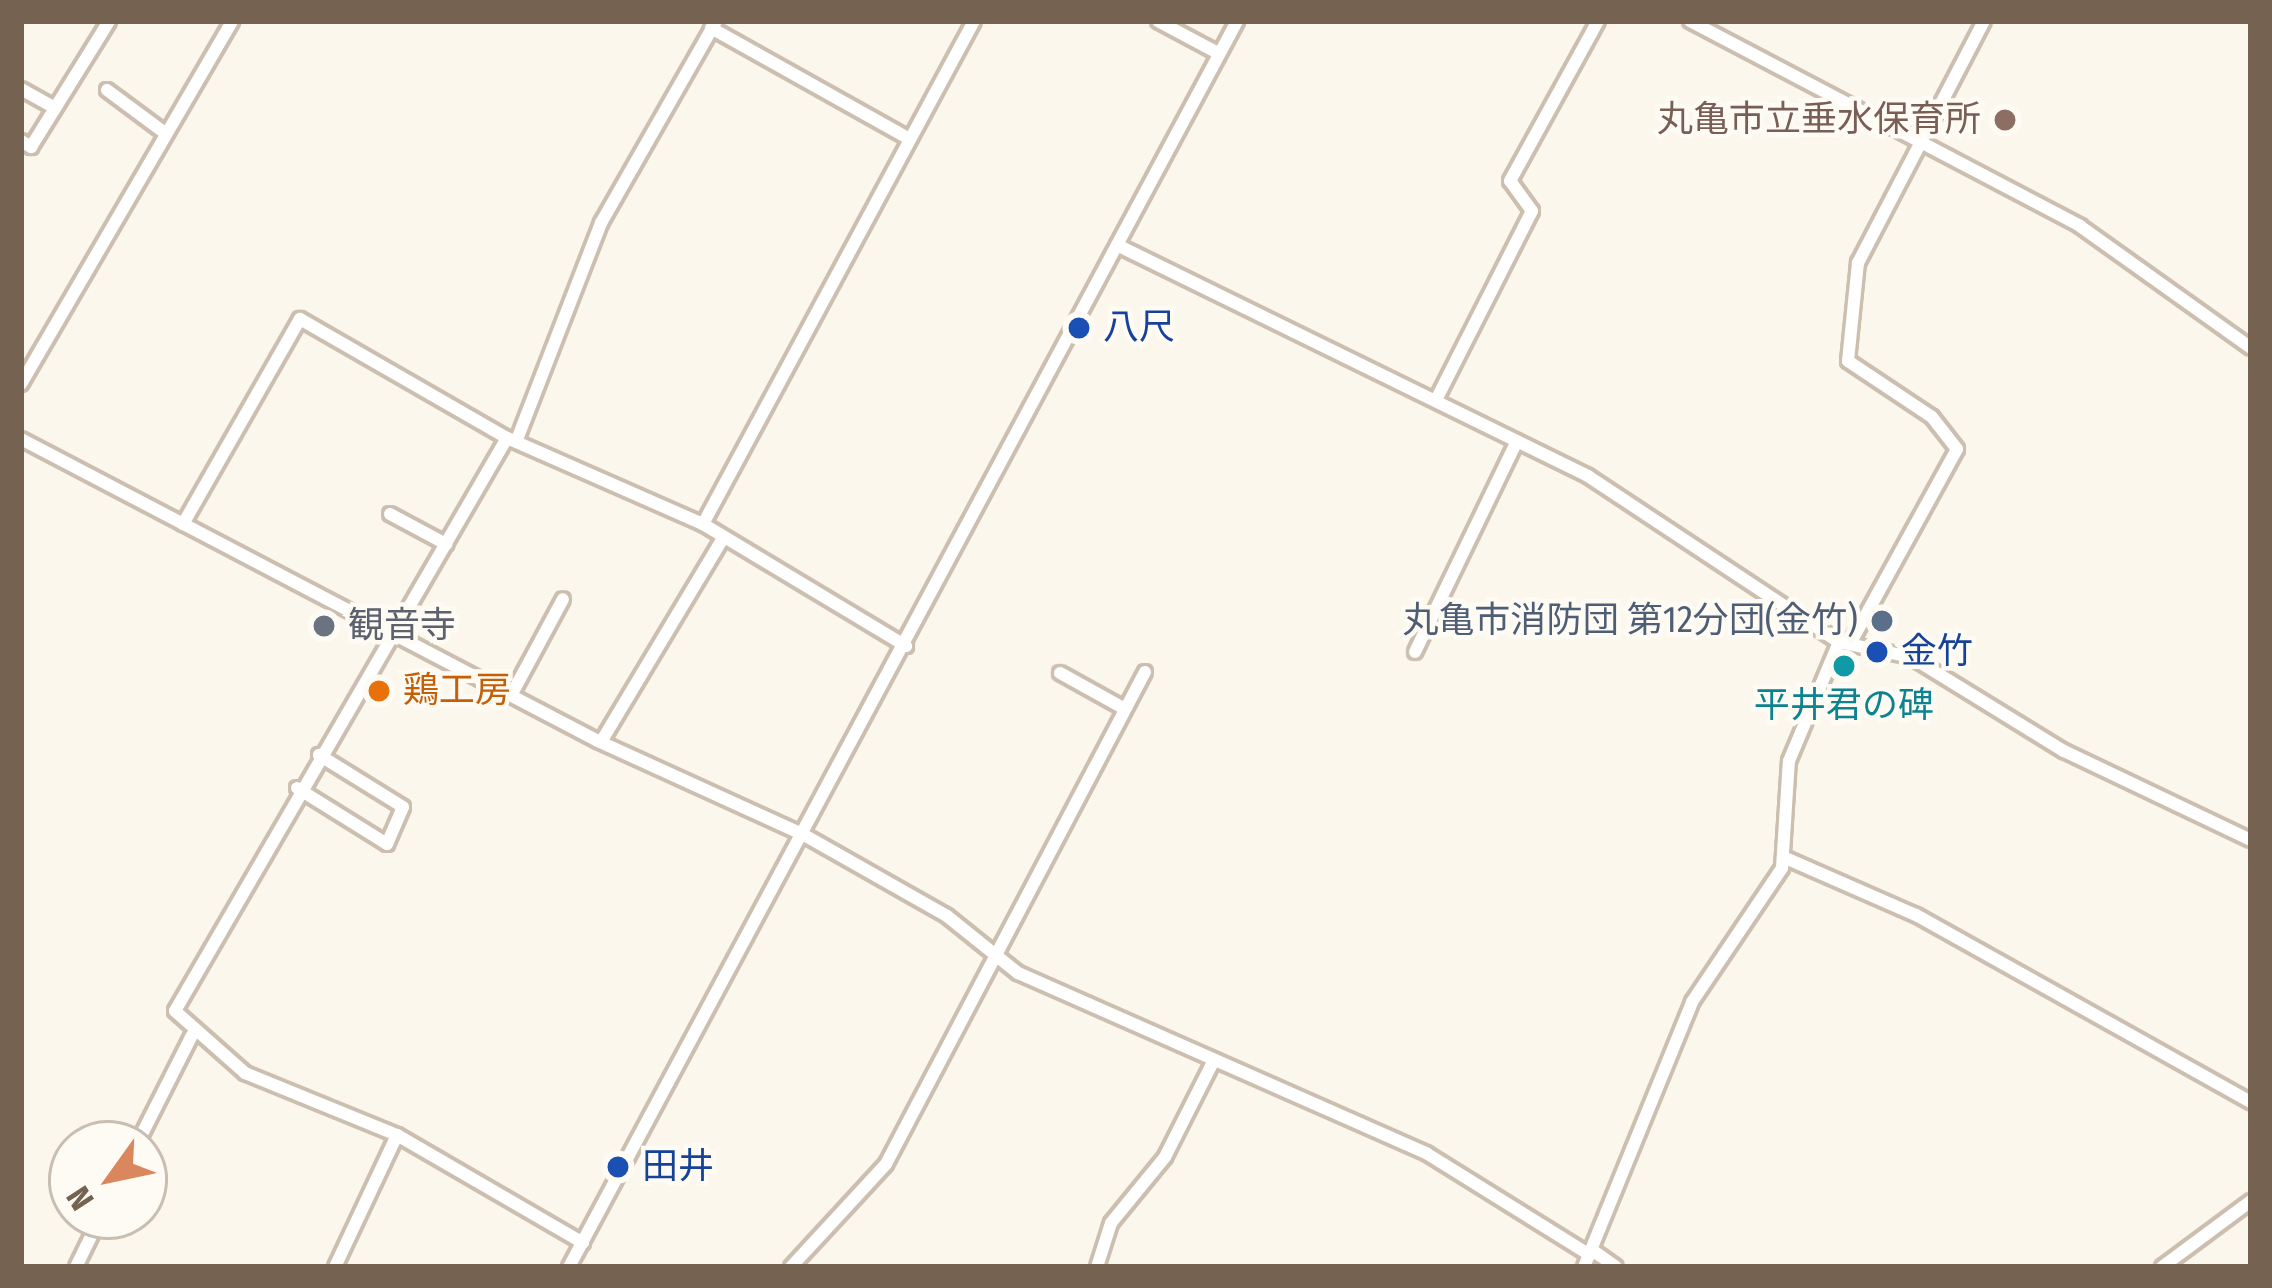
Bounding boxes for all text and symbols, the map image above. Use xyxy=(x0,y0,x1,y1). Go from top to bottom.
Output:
place label: 丸亀市立垂水保育所 xyxy=(1657,98,1981,142)
marker: 丸亀市立垂水保育所 xyxy=(1992,107,2018,133)
place label: 八尺 xyxy=(1103,306,1175,350)
marker: 八尺 xyxy=(1066,315,1092,341)
place label: 丸亀市消防団 第12分団(金竹) xyxy=(1402,599,1858,643)
place label: 観音寺 xyxy=(348,604,456,648)
marker: 丸亀市消防団 第12分団(金竹) xyxy=(1869,608,1895,634)
marker: 観音寺 xyxy=(311,613,337,639)
place label: 金竹 xyxy=(1901,630,1973,674)
marker: 金竹 xyxy=(1864,639,1890,665)
marker: 平井君の碑 xyxy=(1831,653,1857,679)
place label: 鶏工房 xyxy=(403,669,511,713)
marker: 鶏工房 xyxy=(366,678,392,704)
place label: 平井君の碑 xyxy=(1754,684,1934,728)
north arrow xyxy=(48,1120,168,1240)
place label: 田井 xyxy=(642,1145,714,1189)
marker: 田井 xyxy=(605,1154,631,1180)
text: N xyxy=(58,1179,102,1217)

